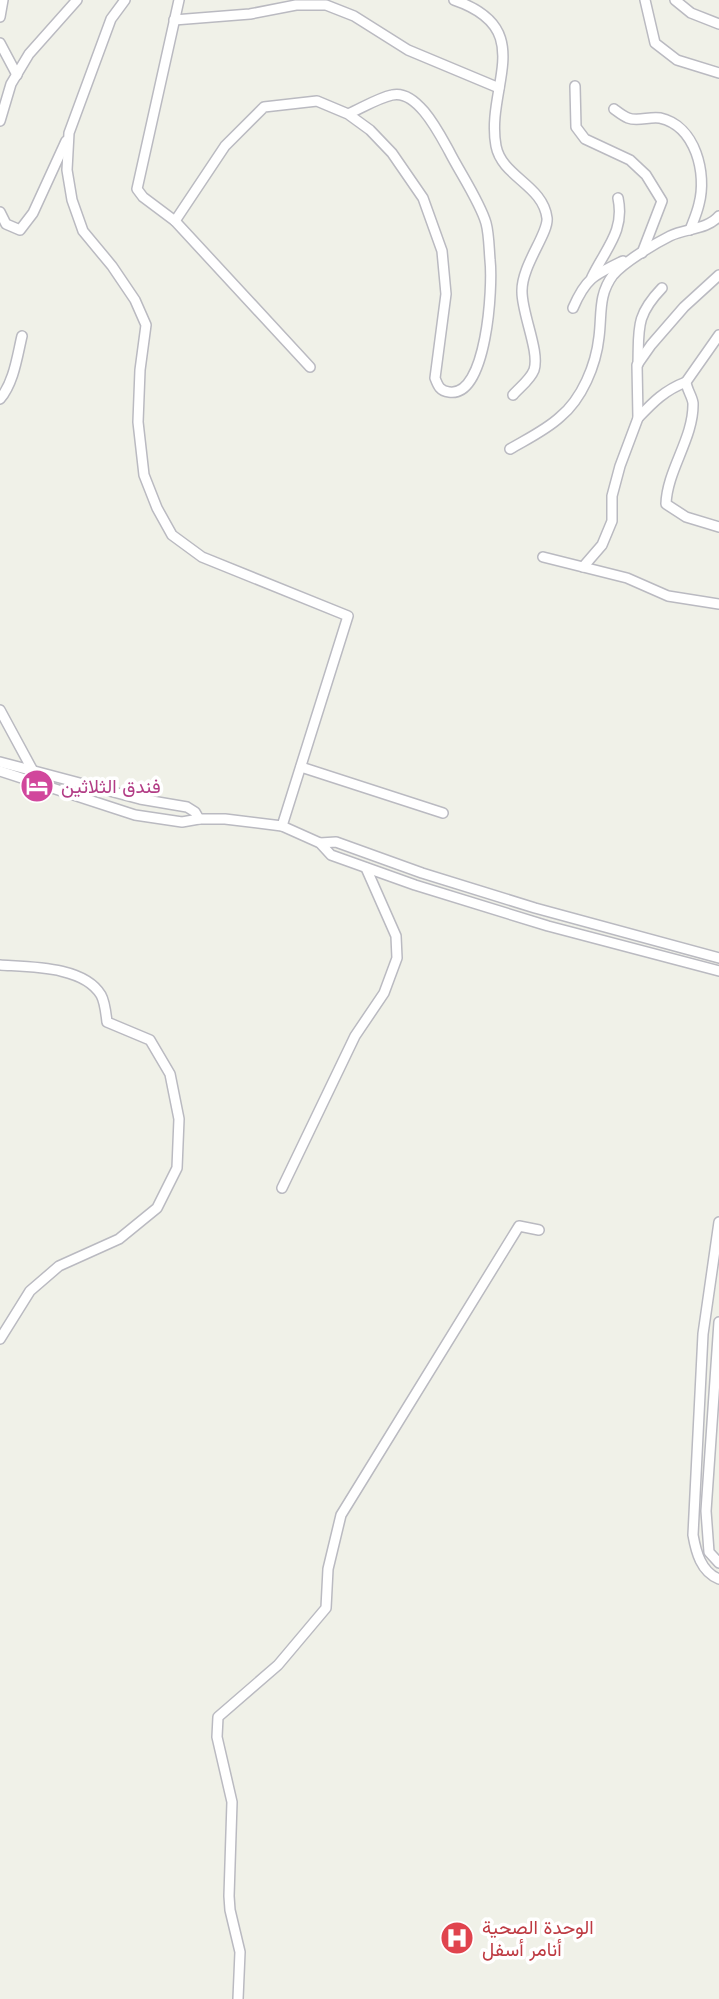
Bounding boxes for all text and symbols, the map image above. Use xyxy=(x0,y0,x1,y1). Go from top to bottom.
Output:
hotel icon: فندق الثلاثين xyxy=(18,767,56,805)
place label: فندق الثلاثين xyxy=(61,773,161,800)
place label: الوحدة الصحية أنامر أسفل xyxy=(482,1914,594,1963)
hospital icon: الوحدة الصحية أنامر أسفل xyxy=(438,1919,476,1957)

